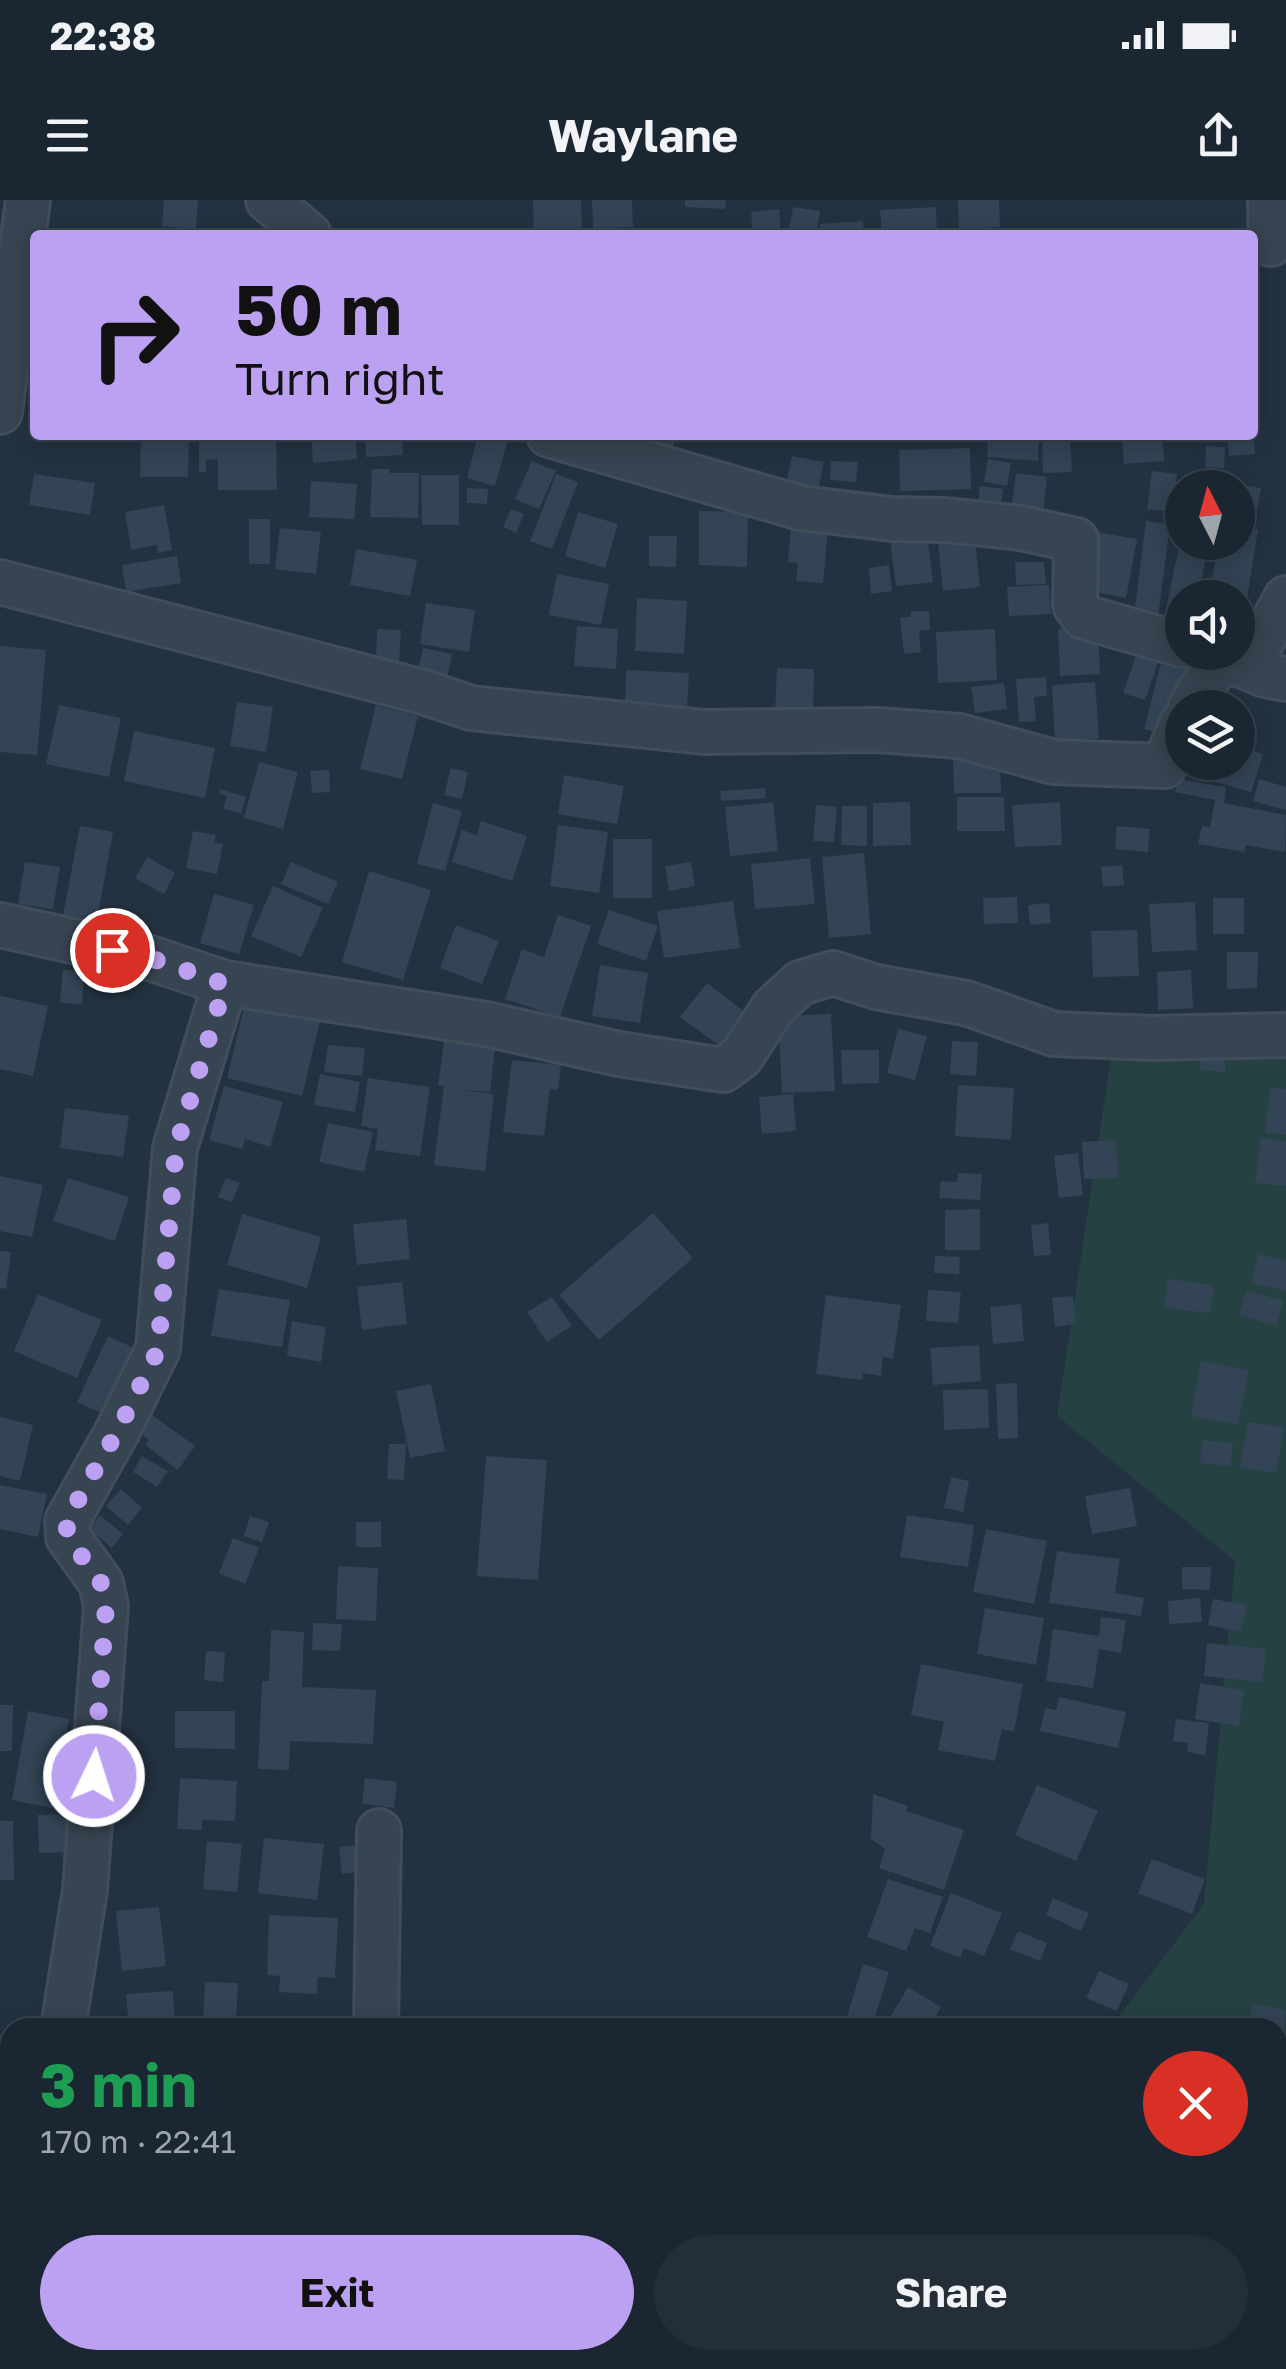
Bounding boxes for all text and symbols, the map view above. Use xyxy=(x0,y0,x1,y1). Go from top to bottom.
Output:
text: 22:38 xyxy=(50,13,156,58)
icon: menu xyxy=(40,108,95,163)
text: Waylane xyxy=(548,108,738,162)
icon: share xyxy=(1191,108,1246,163)
text: 50 m xyxy=(235,266,402,350)
icon: right xyxy=(70,270,200,400)
text: Turn right xyxy=(235,351,445,405)
north arrow xyxy=(1165,470,1255,560)
map controls xyxy=(1165,470,1255,780)
button: sound xyxy=(1165,580,1255,670)
button: layers xyxy=(1165,690,1255,780)
pin xyxy=(70,908,155,993)
icon: arrive xyxy=(85,923,140,978)
position arrow xyxy=(42,1724,146,1828)
text: 3 min xyxy=(40,2048,197,2120)
button: close xyxy=(1143,2051,1248,2156)
text: 170 m · 22:41 xyxy=(40,2122,236,2160)
button: Exit xyxy=(40,2235,634,2350)
button: Share xyxy=(654,2235,1248,2350)

